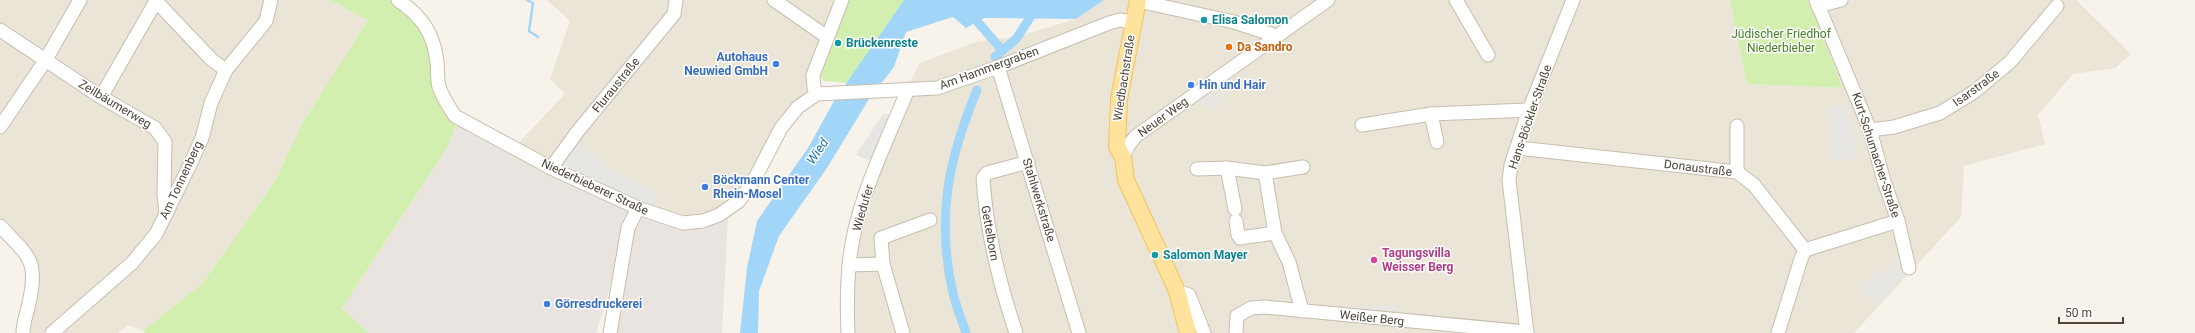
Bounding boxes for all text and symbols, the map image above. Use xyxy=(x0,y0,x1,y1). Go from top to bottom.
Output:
place label: Elisa Salomon xyxy=(1212,13,1289,27)
marker: Elisa Salomon xyxy=(1199,15,1209,25)
park label: Jüdischer Friedhof Niederbieber xyxy=(1731,27,1832,55)
street label: Wiedbachstraße xyxy=(1110,34,1138,122)
place label: Brückenreste xyxy=(846,36,919,50)
marker: Brückenreste xyxy=(833,38,843,48)
place label: Da Sandro xyxy=(1237,40,1293,54)
marker: Da Sandro xyxy=(1224,42,1234,52)
street label: Am Hammergraben xyxy=(937,44,1041,92)
place label: Autohaus Neuwied GmbH xyxy=(684,50,768,78)
street label: Fluraustraße xyxy=(589,55,643,115)
marker: Autohaus Neuwied GmbH xyxy=(771,59,781,69)
street label: Hans-Böckler-Straße xyxy=(1506,63,1554,171)
street label: Isarstraße xyxy=(1950,66,2002,110)
street label: Zeilbäumerweg xyxy=(76,77,154,131)
place label: Hin und Hair xyxy=(1199,78,1267,92)
marker: Hin und Hair xyxy=(1186,80,1196,90)
street label: Kurt-Schumacher-Straße xyxy=(1849,91,1903,219)
street label: Neuer Weg xyxy=(1135,94,1191,140)
water label: Wied xyxy=(803,135,832,167)
street label: Am Tonnenberg xyxy=(157,139,205,221)
street label: Niederbieberer Straße xyxy=(539,156,651,218)
street label: Stahlwerkstraße xyxy=(1020,157,1058,243)
street label: Donaustraße xyxy=(1663,157,1733,179)
place label: Böckmann Center Rhein-Mosel xyxy=(713,173,810,201)
marker: Böckmann Center Rhein-Mosel xyxy=(700,182,710,192)
street label: Wiedufer xyxy=(850,183,876,233)
street label: Gettelborn xyxy=(978,204,1002,262)
place label: Tagungsvilla Weisser Berg xyxy=(1382,246,1454,274)
place label: Salomon Mayer xyxy=(1163,248,1248,262)
marker: Salomon Mayer xyxy=(1150,250,1160,260)
marker: Tagungsvilla Weisser Berg xyxy=(1369,255,1379,265)
place label: Görresdruckerei xyxy=(555,297,642,311)
marker: Görresdruckerei xyxy=(542,299,552,309)
scale bar xyxy=(2059,299,2123,325)
text: 50 m xyxy=(2065,306,2092,320)
street label: Weißer Berg xyxy=(1339,308,1405,328)

